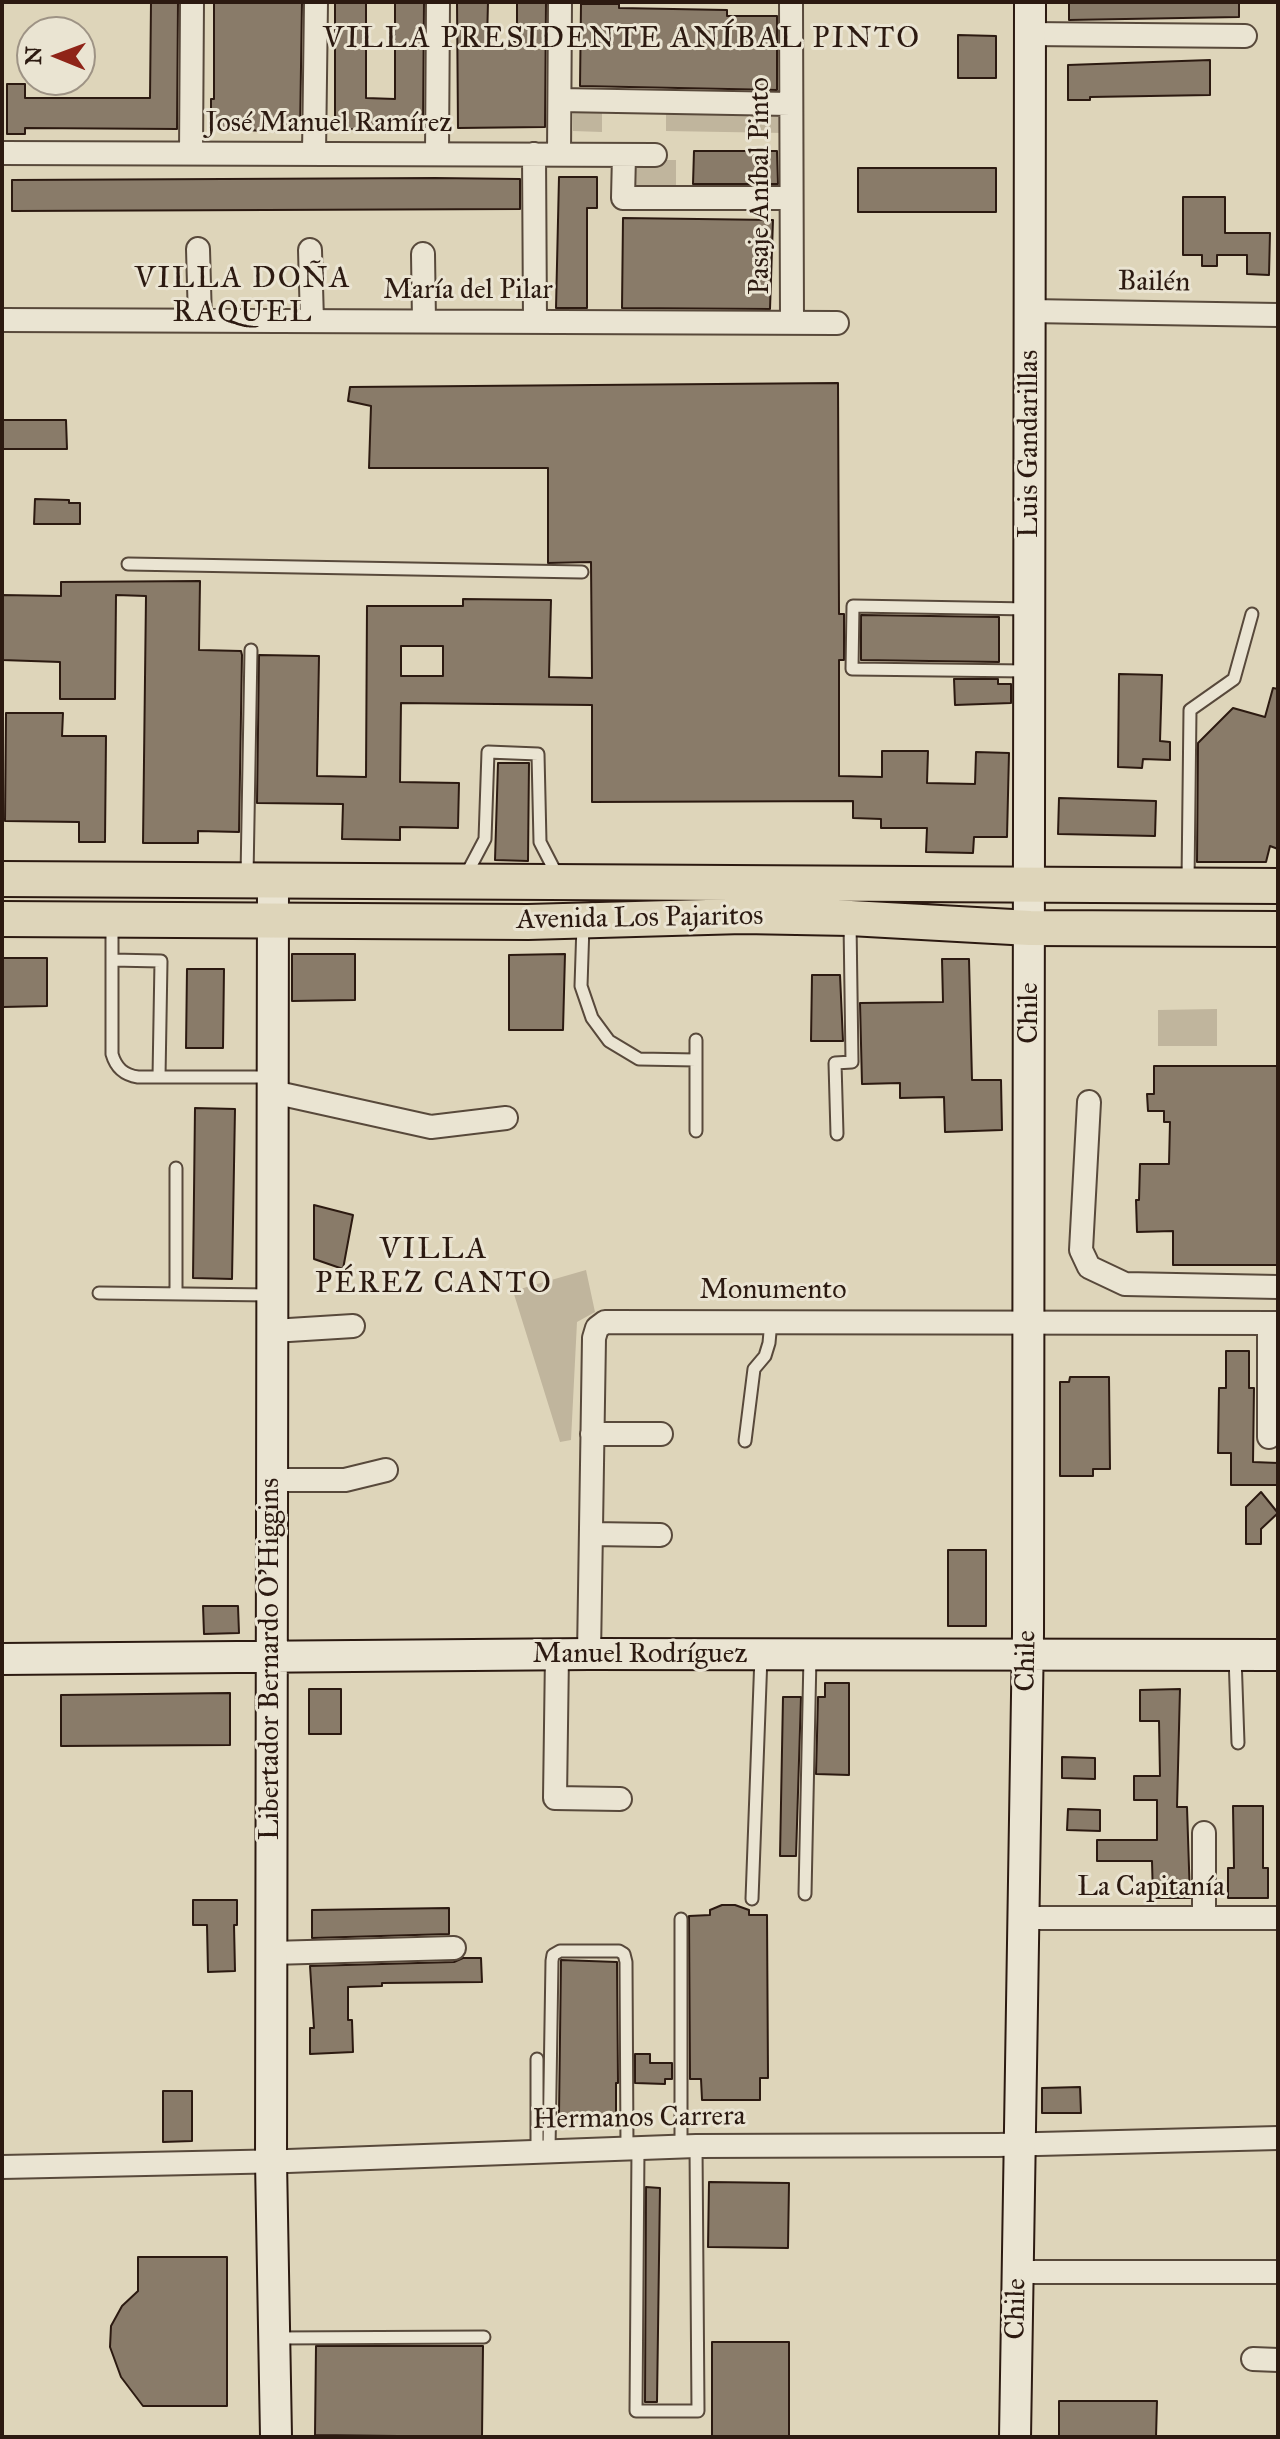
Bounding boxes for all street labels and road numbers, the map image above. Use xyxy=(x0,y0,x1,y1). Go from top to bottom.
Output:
street label: Pasaje Aníbal Pinto xyxy=(744,77,778,295)
street label: José Manuel Ramírez xyxy=(206,107,452,141)
street label: Bailén xyxy=(1118,266,1190,300)
street label: María del Pilar xyxy=(383,274,553,308)
street label: Luis Gandarillas xyxy=(1013,350,1047,538)
street label: Avenida Los Pajaritos xyxy=(516,900,764,938)
street label: Chile xyxy=(1013,982,1047,1044)
street label: Monumento xyxy=(699,1274,847,1308)
street label: Libertador Bernardo O'Higgins xyxy=(254,1478,288,1840)
street label: Chile xyxy=(1010,1630,1044,1692)
street label: Manuel Rodríguez xyxy=(533,1638,747,1672)
street label: La Capitanía xyxy=(1077,1871,1225,1905)
street label: Hermanos Carrera xyxy=(532,2100,746,2138)
street label: Chile xyxy=(1000,2278,1034,2340)

